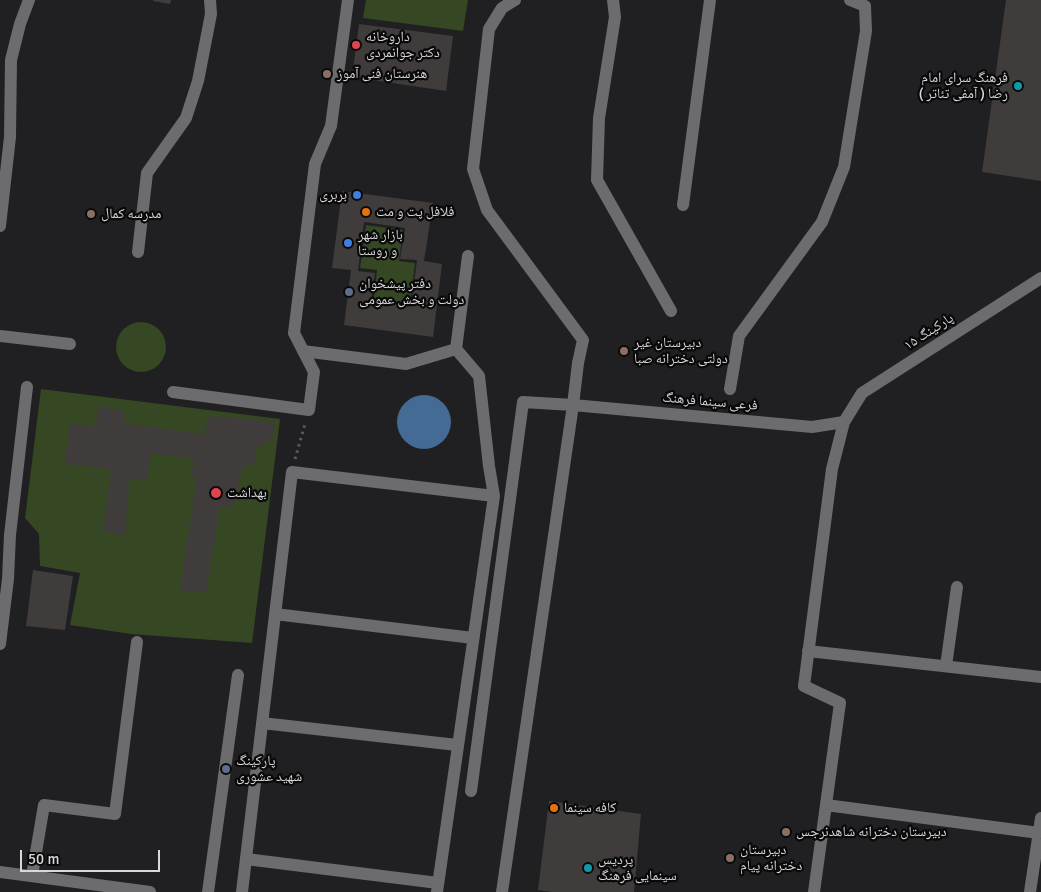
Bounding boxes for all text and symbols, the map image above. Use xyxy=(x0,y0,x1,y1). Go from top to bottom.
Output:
place label: داروخانه دکتر جوانمردی xyxy=(366,29,440,62)
marker: داروخانه دکتر جوانمردی xyxy=(350,39,362,51)
place label: هنرستان فنی آموز xyxy=(337,66,427,82)
marker: هنرستان فنی آموز xyxy=(321,68,333,80)
place label: فرهنگ سرای امام رضا ( آمفی تئاتر ) xyxy=(919,70,1008,102)
marker: فرهنگ سرای امام رضا ( آمفی تئاتر ) xyxy=(1012,80,1024,92)
place label: بربری xyxy=(319,187,347,203)
marker: بربری xyxy=(351,189,363,201)
place label: فلافل پت و مت xyxy=(376,204,454,220)
place label: مدرسه کمال xyxy=(101,206,162,222)
marker: فلافل پت و مت xyxy=(360,206,372,218)
marker: مدرسه کمال xyxy=(85,208,97,220)
place label: بازار شهر و روستا xyxy=(358,227,403,260)
marker: بازار شهر و روستا xyxy=(342,237,354,249)
place label: دفتر پیشخوان دولت و بخش عمومی xyxy=(359,276,464,308)
marker: دفتر پیشخوان دولت و بخش عمومی xyxy=(343,286,355,298)
street label: پارکینگ ۱۵ xyxy=(901,310,957,354)
place label: دبیرستان غیر دولتی دخترانه صبا xyxy=(634,335,728,368)
marker: دبیرستان غیر دولتی دخترانه صبا xyxy=(618,345,630,357)
street label: فرعی سینما فرهنگ xyxy=(662,389,758,415)
place label: بهداشت xyxy=(227,485,267,501)
marker: بهداشت xyxy=(209,486,223,500)
place label: پارکینگ شهید عشوری xyxy=(236,753,302,786)
marker: پارکینگ شهید عشوری xyxy=(220,763,232,775)
place label: کافه سینما xyxy=(564,800,616,816)
marker: کافه سینما xyxy=(548,802,560,814)
place label: دبیرستان دخترانه شاهدنرجس xyxy=(796,824,947,840)
marker: دبیرستان دخترانه شاهدنرجس xyxy=(780,826,792,838)
scale bar xyxy=(22,840,162,872)
place label: دبیرستان دخترانه پیام xyxy=(740,842,802,874)
text: 50 m xyxy=(28,850,59,868)
place label: پردیس سینمایی فرهنگ xyxy=(598,852,677,884)
marker: دبیرستان دخترانه پیام xyxy=(724,852,736,864)
marker: پردیس سینمایی فرهنگ xyxy=(582,862,594,874)

